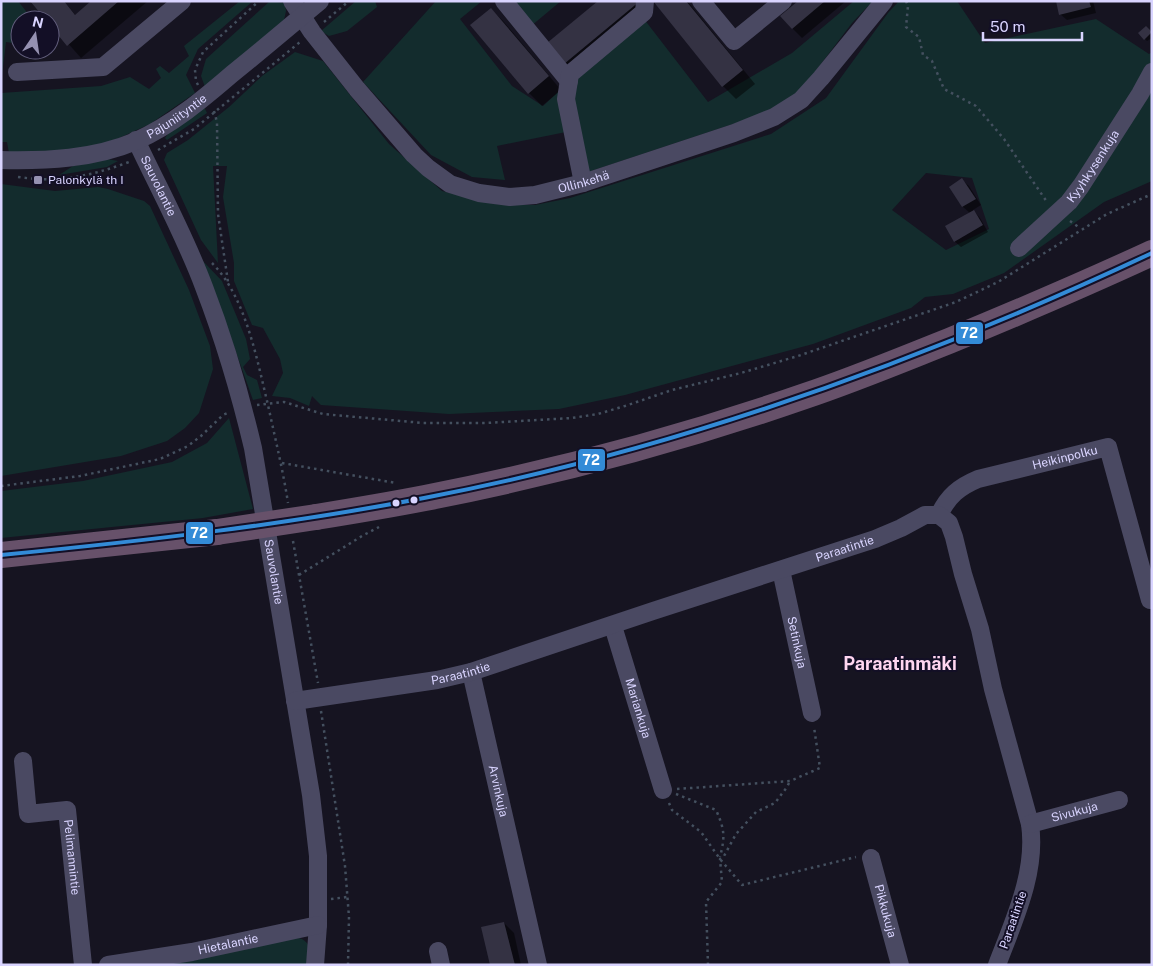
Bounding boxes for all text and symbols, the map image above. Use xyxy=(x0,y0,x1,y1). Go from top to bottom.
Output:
north arrow xyxy=(10,10,60,60)
scale bar xyxy=(983,10,1082,42)
text: N xyxy=(31,13,45,31)
text: 50 m xyxy=(990,18,1025,35)
street label: Pajuniityntie xyxy=(144,91,210,142)
street label: Kyyhkysenkuja xyxy=(1064,127,1122,205)
street label: Sauvolantie xyxy=(138,153,179,219)
street label: Ollinkehä xyxy=(557,168,611,196)
place label: Palonkylä th I xyxy=(48,173,124,187)
marker: Palonkylä th I xyxy=(32,174,44,186)
line badge: 72 xyxy=(955,321,984,345)
text: 72 xyxy=(960,325,978,341)
street label: Heikinpolku xyxy=(1031,443,1099,472)
line badge: 72 xyxy=(577,448,606,472)
text: 72 xyxy=(582,452,600,468)
unlabelled marker xyxy=(409,495,419,505)
unlabelled marker xyxy=(391,498,401,508)
line badge: 72 xyxy=(185,521,214,545)
text: 72 xyxy=(190,525,208,541)
street label: Paraatintie xyxy=(814,533,876,565)
street label: Sauvolantie xyxy=(261,538,286,606)
street label: Setinkuja xyxy=(784,615,809,670)
district label: Paraatinmäki xyxy=(843,653,957,674)
street label: Paraatintie xyxy=(430,659,492,688)
street label: Mariankuja xyxy=(622,677,654,740)
street label: Arvinkuja xyxy=(485,764,511,818)
street label: Sivukuja xyxy=(1050,799,1099,825)
street label: Pelimannintie xyxy=(61,819,83,896)
street label: Pikkukuja xyxy=(872,883,899,939)
street label: Paraatintie xyxy=(997,889,1030,951)
street label: Hietalantie xyxy=(197,931,260,958)

